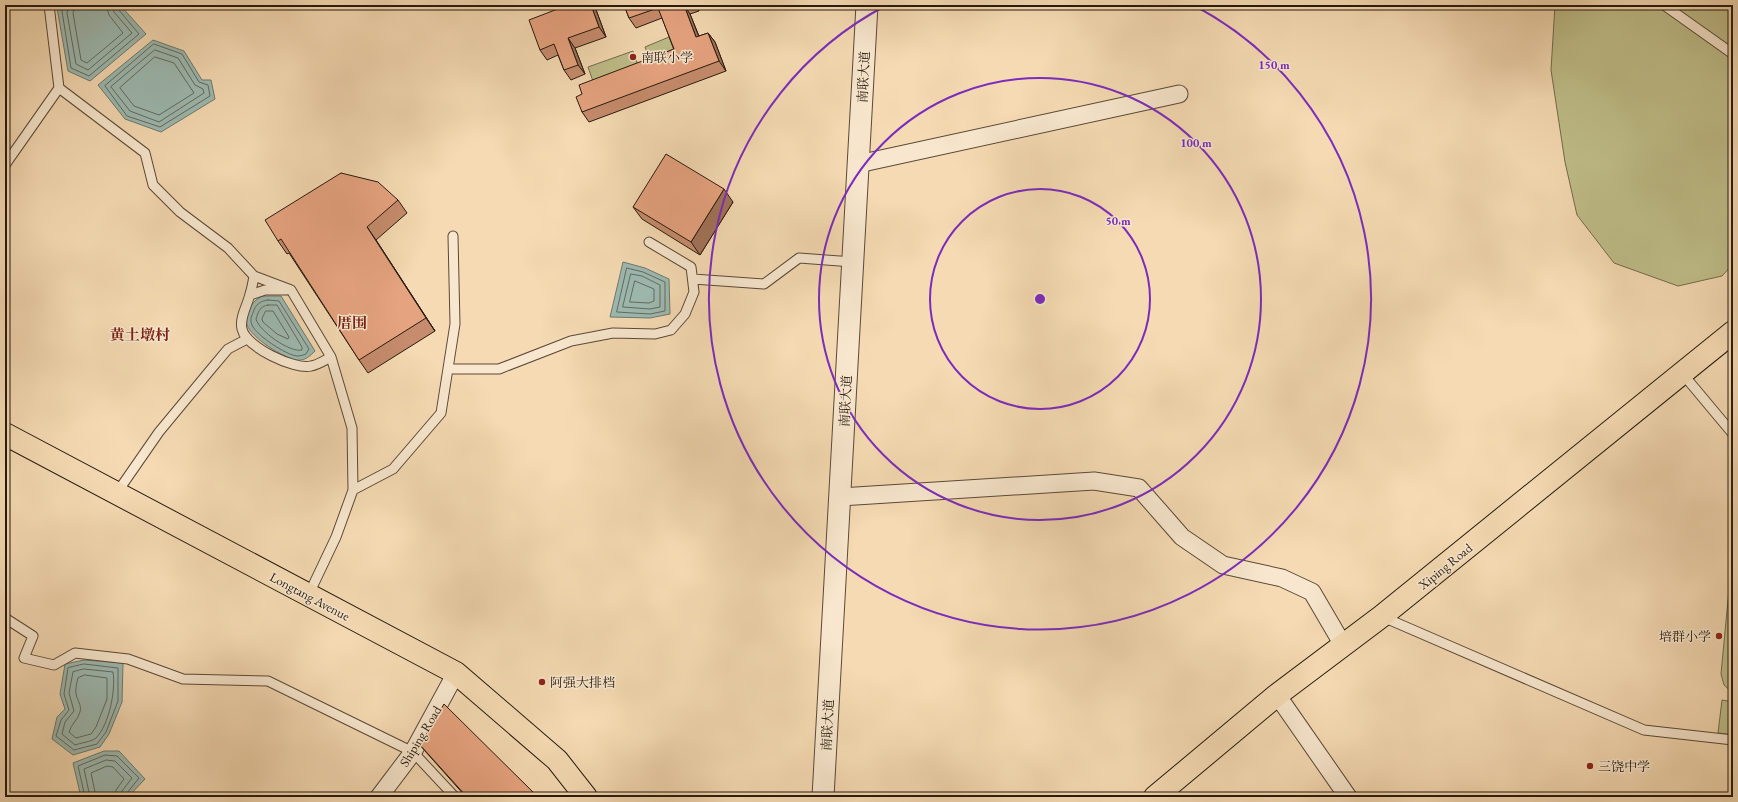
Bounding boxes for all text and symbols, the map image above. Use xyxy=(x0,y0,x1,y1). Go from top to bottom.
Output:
place label: 南联小学 xyxy=(641,49,693,66)
street label: 南联大道 xyxy=(854,51,873,103)
marker: 南联小学 xyxy=(628,52,638,62)
text: 150 m xyxy=(1258,57,1290,73)
text: 100 m xyxy=(1180,135,1212,151)
text: 50 m xyxy=(1105,213,1131,229)
centre of rings xyxy=(1033,292,1047,306)
district label: 厝围 xyxy=(337,313,367,332)
district label: 黄土墩村 xyxy=(110,325,170,344)
street label: 南联大道 xyxy=(836,375,855,427)
street label: Xiping Road xyxy=(1414,539,1476,594)
street label: Longtang Avenue xyxy=(267,568,353,625)
place label: 培群小学 xyxy=(1659,628,1711,645)
marker: 培群小学 xyxy=(1714,631,1724,641)
place label: 阿强大排档 xyxy=(550,674,615,691)
marker: 阿强大排档 xyxy=(537,677,547,687)
street label: 南联大道 xyxy=(818,699,837,751)
street label: Shiping Road xyxy=(396,702,445,770)
place label: 三饶中学 xyxy=(1598,758,1650,775)
marker: 三饶中学 xyxy=(1585,761,1595,771)

